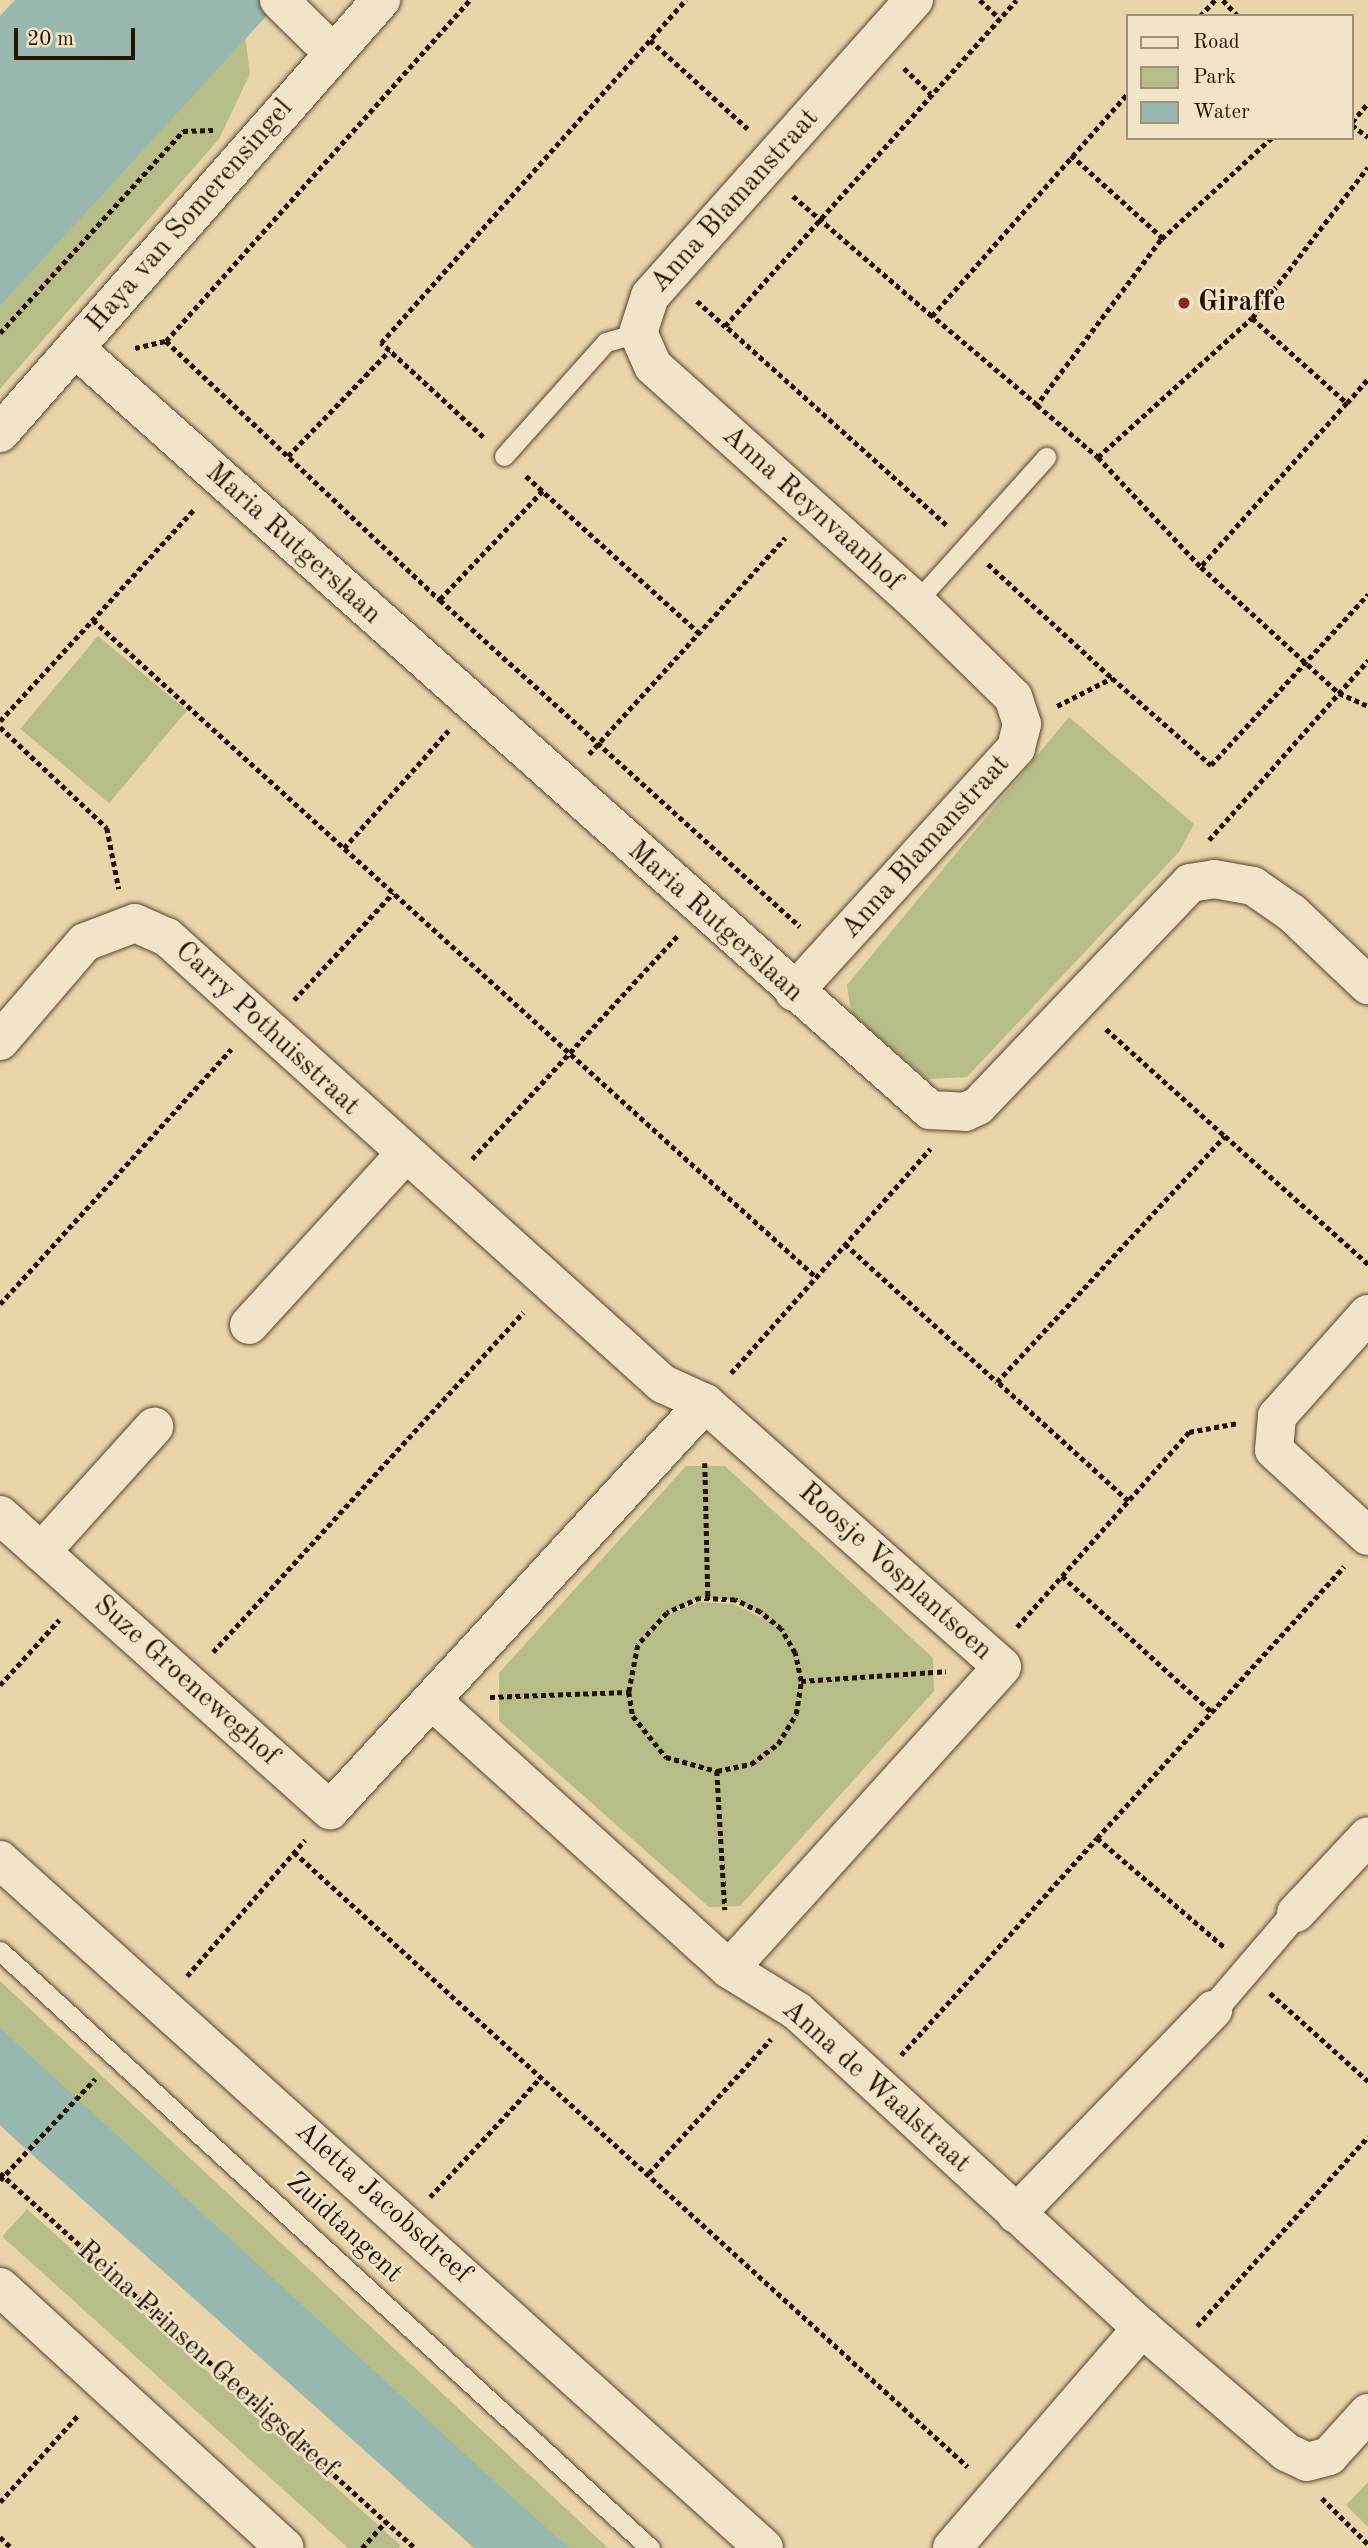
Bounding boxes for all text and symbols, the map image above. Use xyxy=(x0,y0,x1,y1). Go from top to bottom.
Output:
scale bar xyxy=(18,14,138,58)
legend xyxy=(1126,14,1354,140)
text: 20 m xyxy=(27,29,74,50)
text: Road xyxy=(1193,32,1240,53)
text: Park xyxy=(1193,67,1236,88)
street label: Haya van Somerensingel xyxy=(80,93,300,339)
street label: Anna Blamanstraat xyxy=(644,102,826,300)
text: Water xyxy=(1193,102,1250,123)
place label: Giraffe xyxy=(1198,286,1286,320)
marker: Giraffe xyxy=(1176,295,1192,311)
street label: Anna Reynvaanhof xyxy=(715,419,909,599)
street label: Maria Rutgerslaan xyxy=(198,456,388,632)
street label: Anna Blamanstraat xyxy=(835,748,1017,946)
street label: Maria Rutgerslaan xyxy=(620,834,810,1010)
street label: Carry Pothuisstraat xyxy=(168,935,366,1123)
street label: Roosje Vosplantsoen xyxy=(791,1476,999,1668)
street label: Suze Groeneweghof xyxy=(86,1589,286,1773)
street label: Anna de Waalstraat xyxy=(775,1993,977,2181)
street label: Aletta Jacobsdreef xyxy=(288,2115,478,2291)
street label: Zuidtangent xyxy=(279,2166,409,2290)
street label: Reina Prinsen Geerligsdreef xyxy=(70,2234,344,2486)

